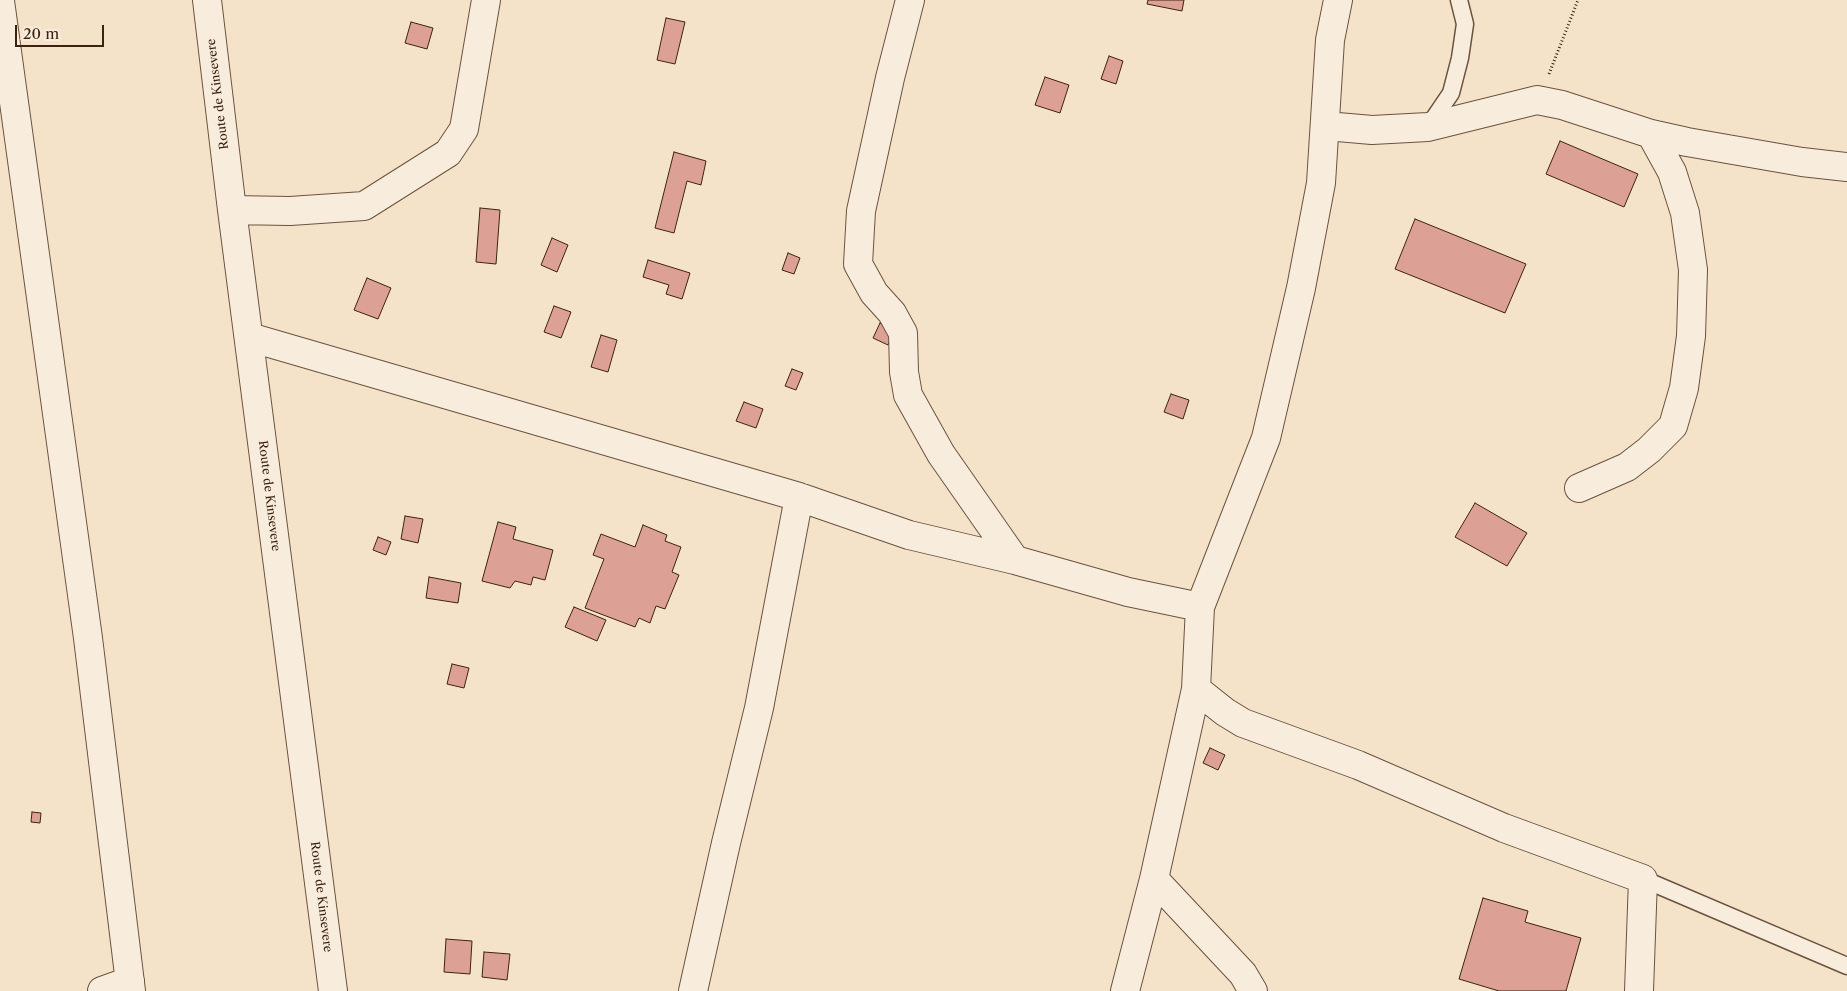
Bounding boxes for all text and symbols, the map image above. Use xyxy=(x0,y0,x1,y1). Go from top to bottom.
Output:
scale bar xyxy=(18,15,106,47)
text: 20 m xyxy=(23,24,59,43)
street label: Route de Kinsevere xyxy=(204,38,232,150)
street label: Route de Kinsevere xyxy=(255,440,283,552)
street label: Route de Kinsevere xyxy=(307,841,335,953)

